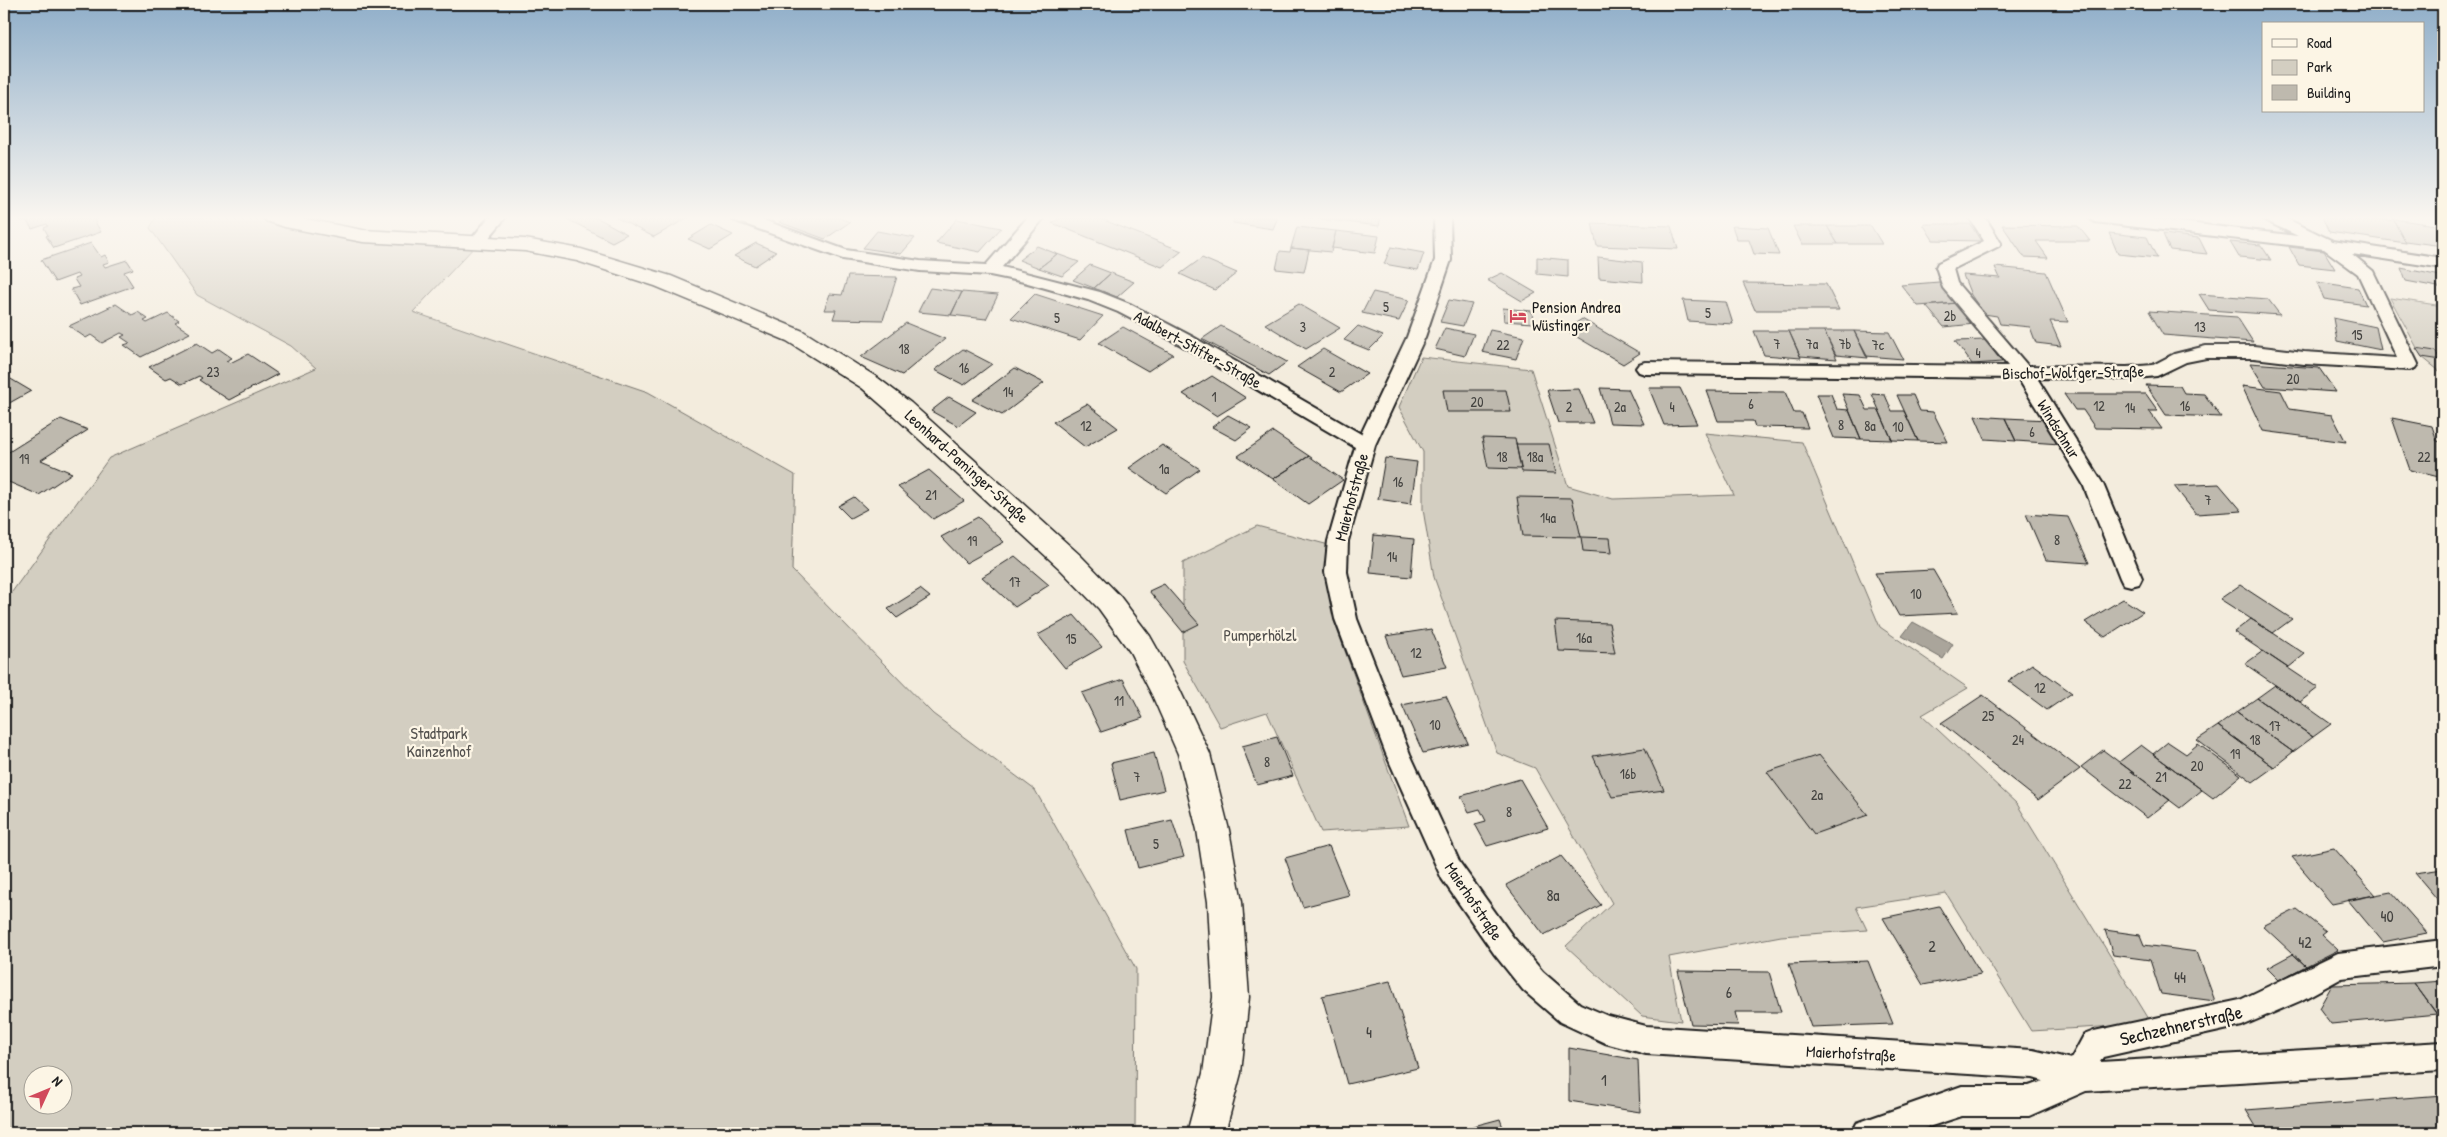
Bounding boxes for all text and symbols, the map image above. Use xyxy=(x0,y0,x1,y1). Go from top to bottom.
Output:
legend xyxy=(2262,22,2424,112)
text: Road xyxy=(2307,32,2332,53)
text: Park xyxy=(2307,56,2332,77)
text: Building xyxy=(2307,82,2351,103)
place label: Pension Andrea Wüstinger xyxy=(1532,296,1620,336)
house number: 5 xyxy=(1383,297,1389,316)
house number: 5 xyxy=(1705,303,1711,322)
street label: Adalbert-Stifter-Straße xyxy=(1130,305,1266,393)
hotel icon: Pension Andrea Wüstinger xyxy=(1508,306,1528,326)
house number: 2b xyxy=(1944,306,1956,325)
house number: 5 xyxy=(1054,308,1060,327)
house number: 3 xyxy=(1300,317,1306,336)
house number: 13 xyxy=(2194,317,2206,336)
house number: 15 xyxy=(2351,325,2363,344)
house number: 7 xyxy=(1774,334,1781,353)
house number: 7a xyxy=(1806,334,1819,353)
house number: 7b xyxy=(1839,334,1852,353)
house number: 22 xyxy=(1496,335,1510,354)
house number: 7c xyxy=(1872,335,1885,354)
house number: 18 xyxy=(898,339,910,358)
house number: 4 xyxy=(1975,343,1981,362)
house number: 16 xyxy=(959,358,970,377)
street label: Bischof-Wolfger-Straße xyxy=(2002,360,2145,384)
house number: 23 xyxy=(207,362,219,381)
house number: 2 xyxy=(1329,362,1336,381)
house number: 20 xyxy=(2287,369,2299,388)
house number: 14 xyxy=(1003,382,1013,401)
house number: 1 xyxy=(1211,387,1217,406)
house number: 20 xyxy=(1471,392,1483,411)
house number: 6 xyxy=(1748,394,1754,413)
street label: Windschnur xyxy=(2032,395,2086,463)
house number: 12 xyxy=(2093,396,2105,415)
house number: 16 xyxy=(2180,396,2191,415)
house number: 2 xyxy=(1566,397,1573,416)
house number: 2a xyxy=(1614,397,1627,416)
house number: 4 xyxy=(1669,397,1675,416)
house number: 14 xyxy=(2125,398,2135,417)
street label: Leonhard-Paminger-Straße xyxy=(900,404,1034,528)
house number: 8 xyxy=(1838,415,1844,434)
house number: 12 xyxy=(1080,416,1092,435)
house number: 8a xyxy=(1864,416,1876,435)
house number: 10 xyxy=(1892,417,1904,436)
house number: 6 xyxy=(2029,422,2035,441)
house number: 18 xyxy=(1496,447,1508,466)
house number: 18a xyxy=(1527,447,1544,466)
house number: 22 xyxy=(2417,447,2431,466)
house number: 19 xyxy=(19,449,29,468)
street label: Maierhofstraße xyxy=(1329,450,1373,543)
house number: 1a xyxy=(1159,459,1170,478)
house number: 16 xyxy=(1393,472,1404,491)
house number: 21 xyxy=(925,485,937,504)
house number: 7 xyxy=(2205,490,2212,509)
house number: 14a xyxy=(1540,508,1556,527)
house number: 8 xyxy=(2054,530,2060,549)
house number: 19 xyxy=(967,531,977,550)
house number: 14 xyxy=(1387,547,1397,566)
house number: 17 xyxy=(1009,572,1021,591)
house number: 10 xyxy=(1910,584,1922,603)
park label: Pumperhölzl xyxy=(1224,624,1297,646)
house number: 16a xyxy=(1576,628,1593,647)
house number: 15 xyxy=(1065,629,1077,648)
house number: 12 xyxy=(1410,643,1422,662)
house number: 12 xyxy=(2034,678,2046,697)
house number: 11 xyxy=(1114,691,1124,710)
house number: 25 xyxy=(1982,706,1994,725)
house number: 10 xyxy=(1429,715,1441,734)
house number: 17 xyxy=(2269,716,2281,735)
park label: Stadtpark Kainzenhof xyxy=(407,722,472,762)
house number: 24 xyxy=(2012,730,2024,749)
house number: 18 xyxy=(2249,730,2261,749)
house number: 19 xyxy=(2230,744,2240,763)
house number: 8 xyxy=(1264,752,1270,771)
house number: 20 xyxy=(2191,756,2203,775)
house number: 16b xyxy=(1620,764,1636,783)
house number: 7 xyxy=(1134,767,1141,786)
house number: 21 xyxy=(2155,767,2167,786)
house number: 22 xyxy=(2118,774,2132,793)
house number: 2a xyxy=(1811,785,1824,804)
house number: 8 xyxy=(1506,802,1512,821)
house number: 5 xyxy=(1153,834,1159,853)
street label: Maierhofstraße xyxy=(1440,858,1509,945)
house number: 8a xyxy=(1546,884,1560,906)
house number: 40 xyxy=(2380,905,2394,927)
house number: 42 xyxy=(2298,931,2312,953)
house number: 2 xyxy=(1928,935,1936,957)
house number: 44 xyxy=(2174,966,2186,988)
house number: 6 xyxy=(1726,981,1732,1003)
street label: Sechzehnerstraße xyxy=(2117,998,2245,1052)
house number: 4 xyxy=(1366,1021,1372,1043)
street label: Maierhofstraße xyxy=(1806,1040,1897,1066)
north arrow xyxy=(22,1064,72,1114)
house number: 1 xyxy=(1601,1069,1607,1091)
text: N xyxy=(48,1071,68,1090)

